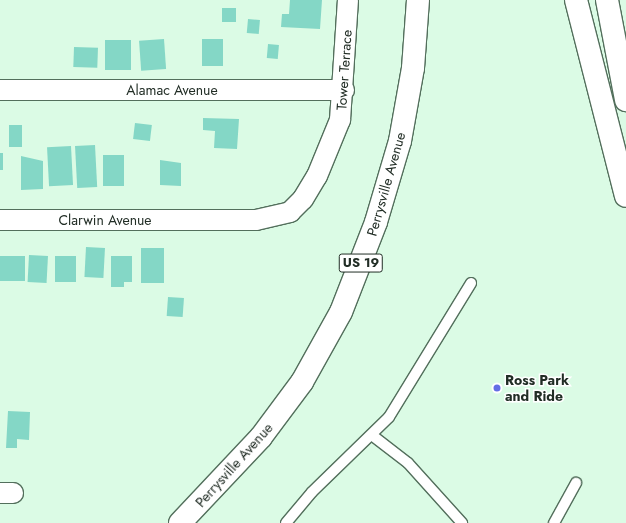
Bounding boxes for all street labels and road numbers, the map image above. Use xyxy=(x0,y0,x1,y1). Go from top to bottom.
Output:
street label: Tower Terrace xyxy=(333,29,355,111)
street label: Alamac Avenue xyxy=(126,82,218,98)
street label: Perrysville Avenue xyxy=(363,130,409,238)
street label: Clarwin Avenue xyxy=(58,212,152,228)
road number: US 19 xyxy=(338,252,384,274)
street label: Perrysville Avenue xyxy=(192,419,276,511)

